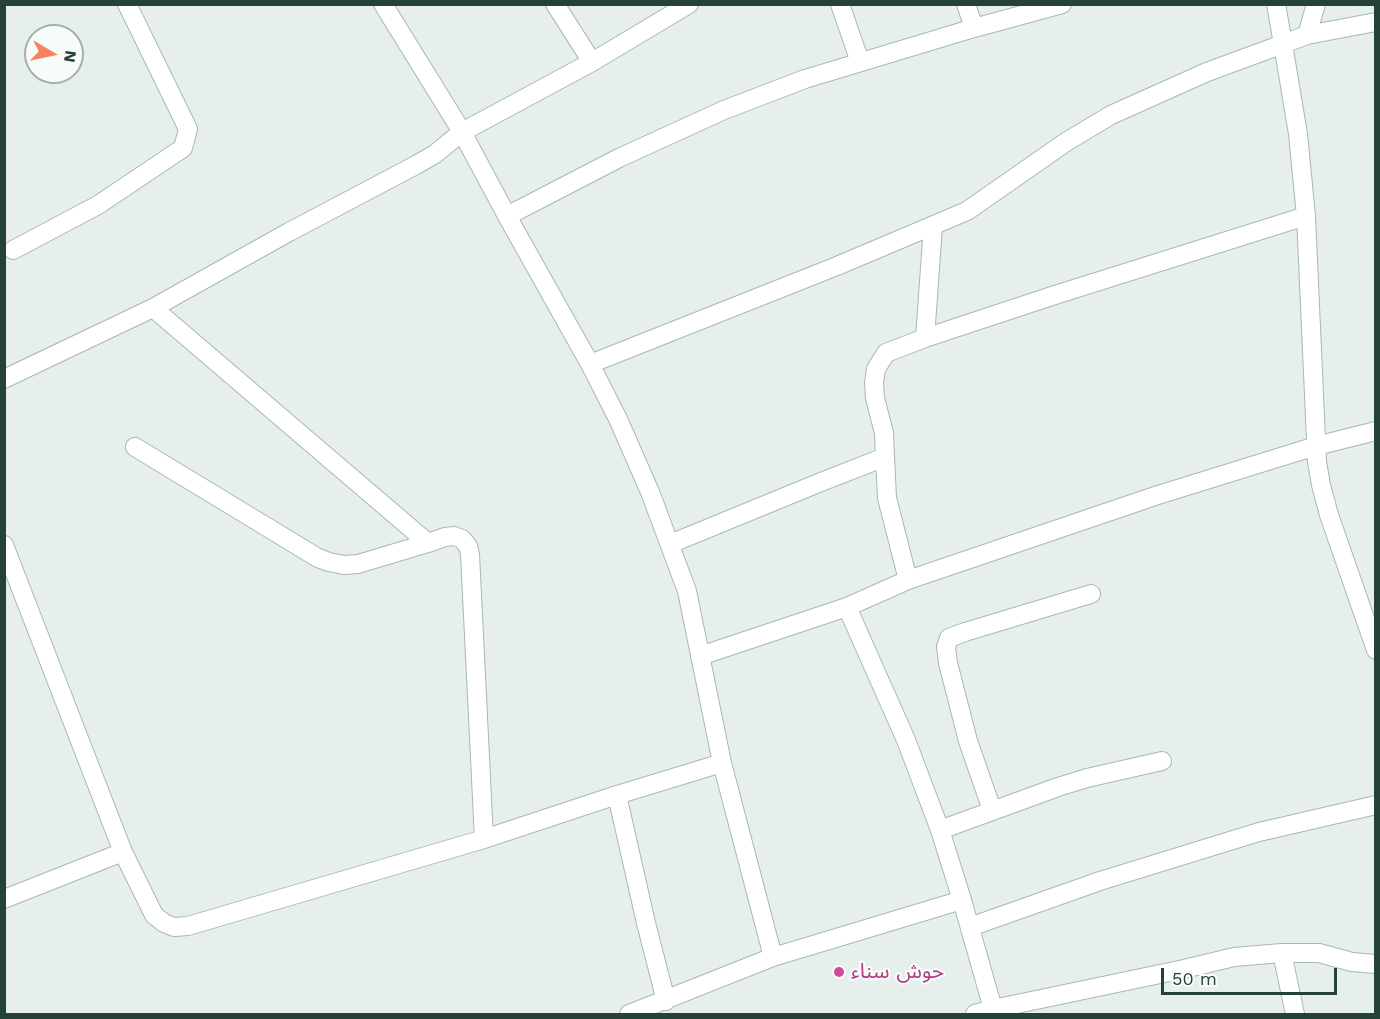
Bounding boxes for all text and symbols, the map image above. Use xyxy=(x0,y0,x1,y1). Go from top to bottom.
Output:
north arrow xyxy=(24,24,84,84)
text: N xyxy=(60,49,81,64)
scale bar xyxy=(1164,956,1340,994)
place label: حوش سناء xyxy=(851,959,944,985)
marker: حوش سناء xyxy=(832,965,846,979)
text: 50 m xyxy=(1172,968,1217,989)

